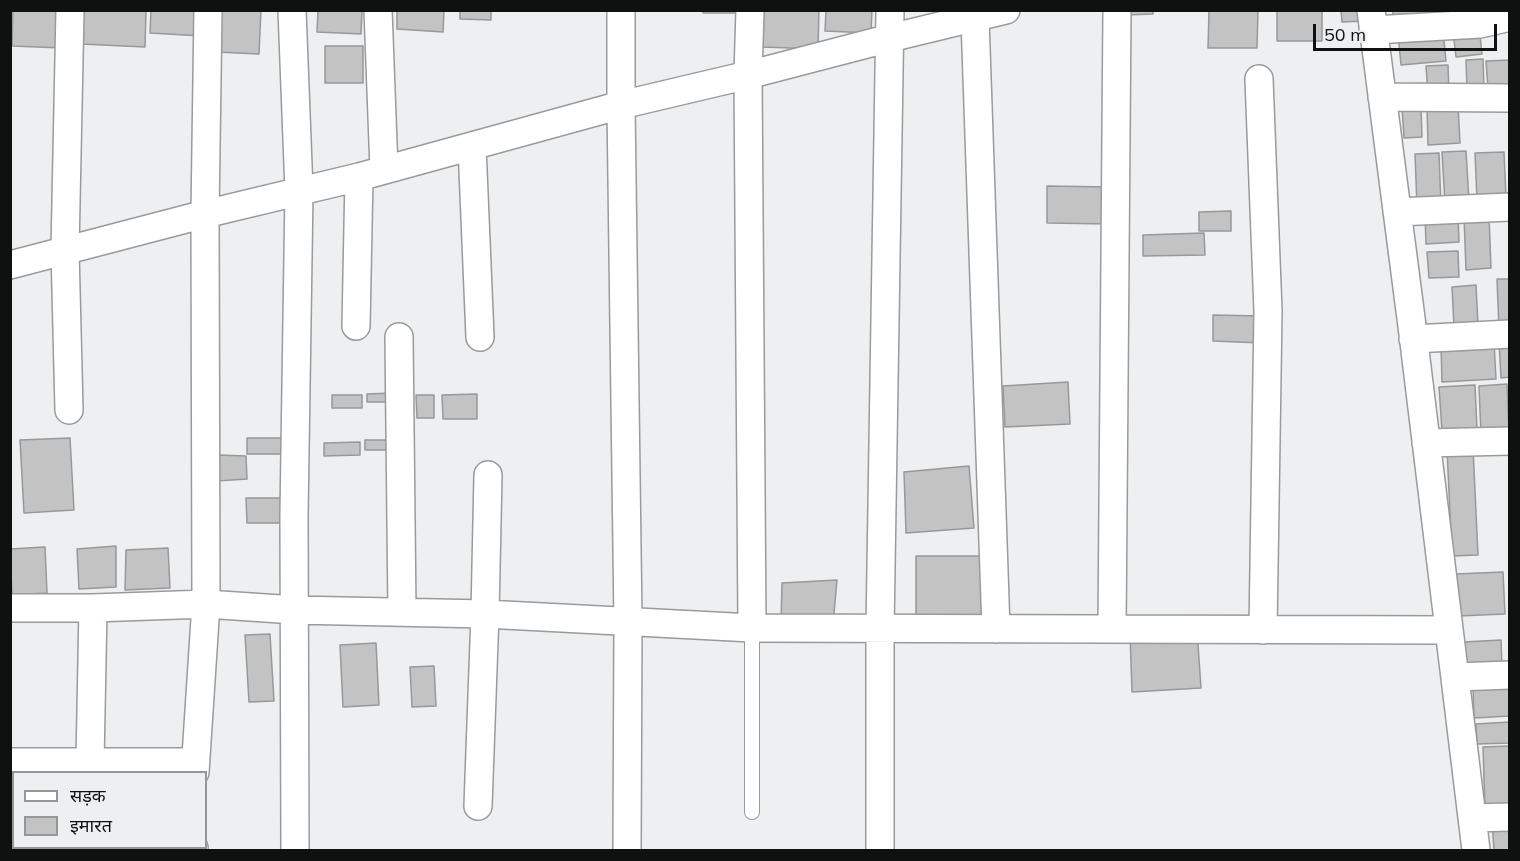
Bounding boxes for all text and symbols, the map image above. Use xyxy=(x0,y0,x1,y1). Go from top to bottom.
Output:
scale bar xyxy=(1316,12,1500,50)
text: 50 m xyxy=(1324,23,1366,46)
legend xyxy=(12,771,207,849)
text: सड़क xyxy=(70,784,106,807)
text: इमारत xyxy=(70,814,112,837)

